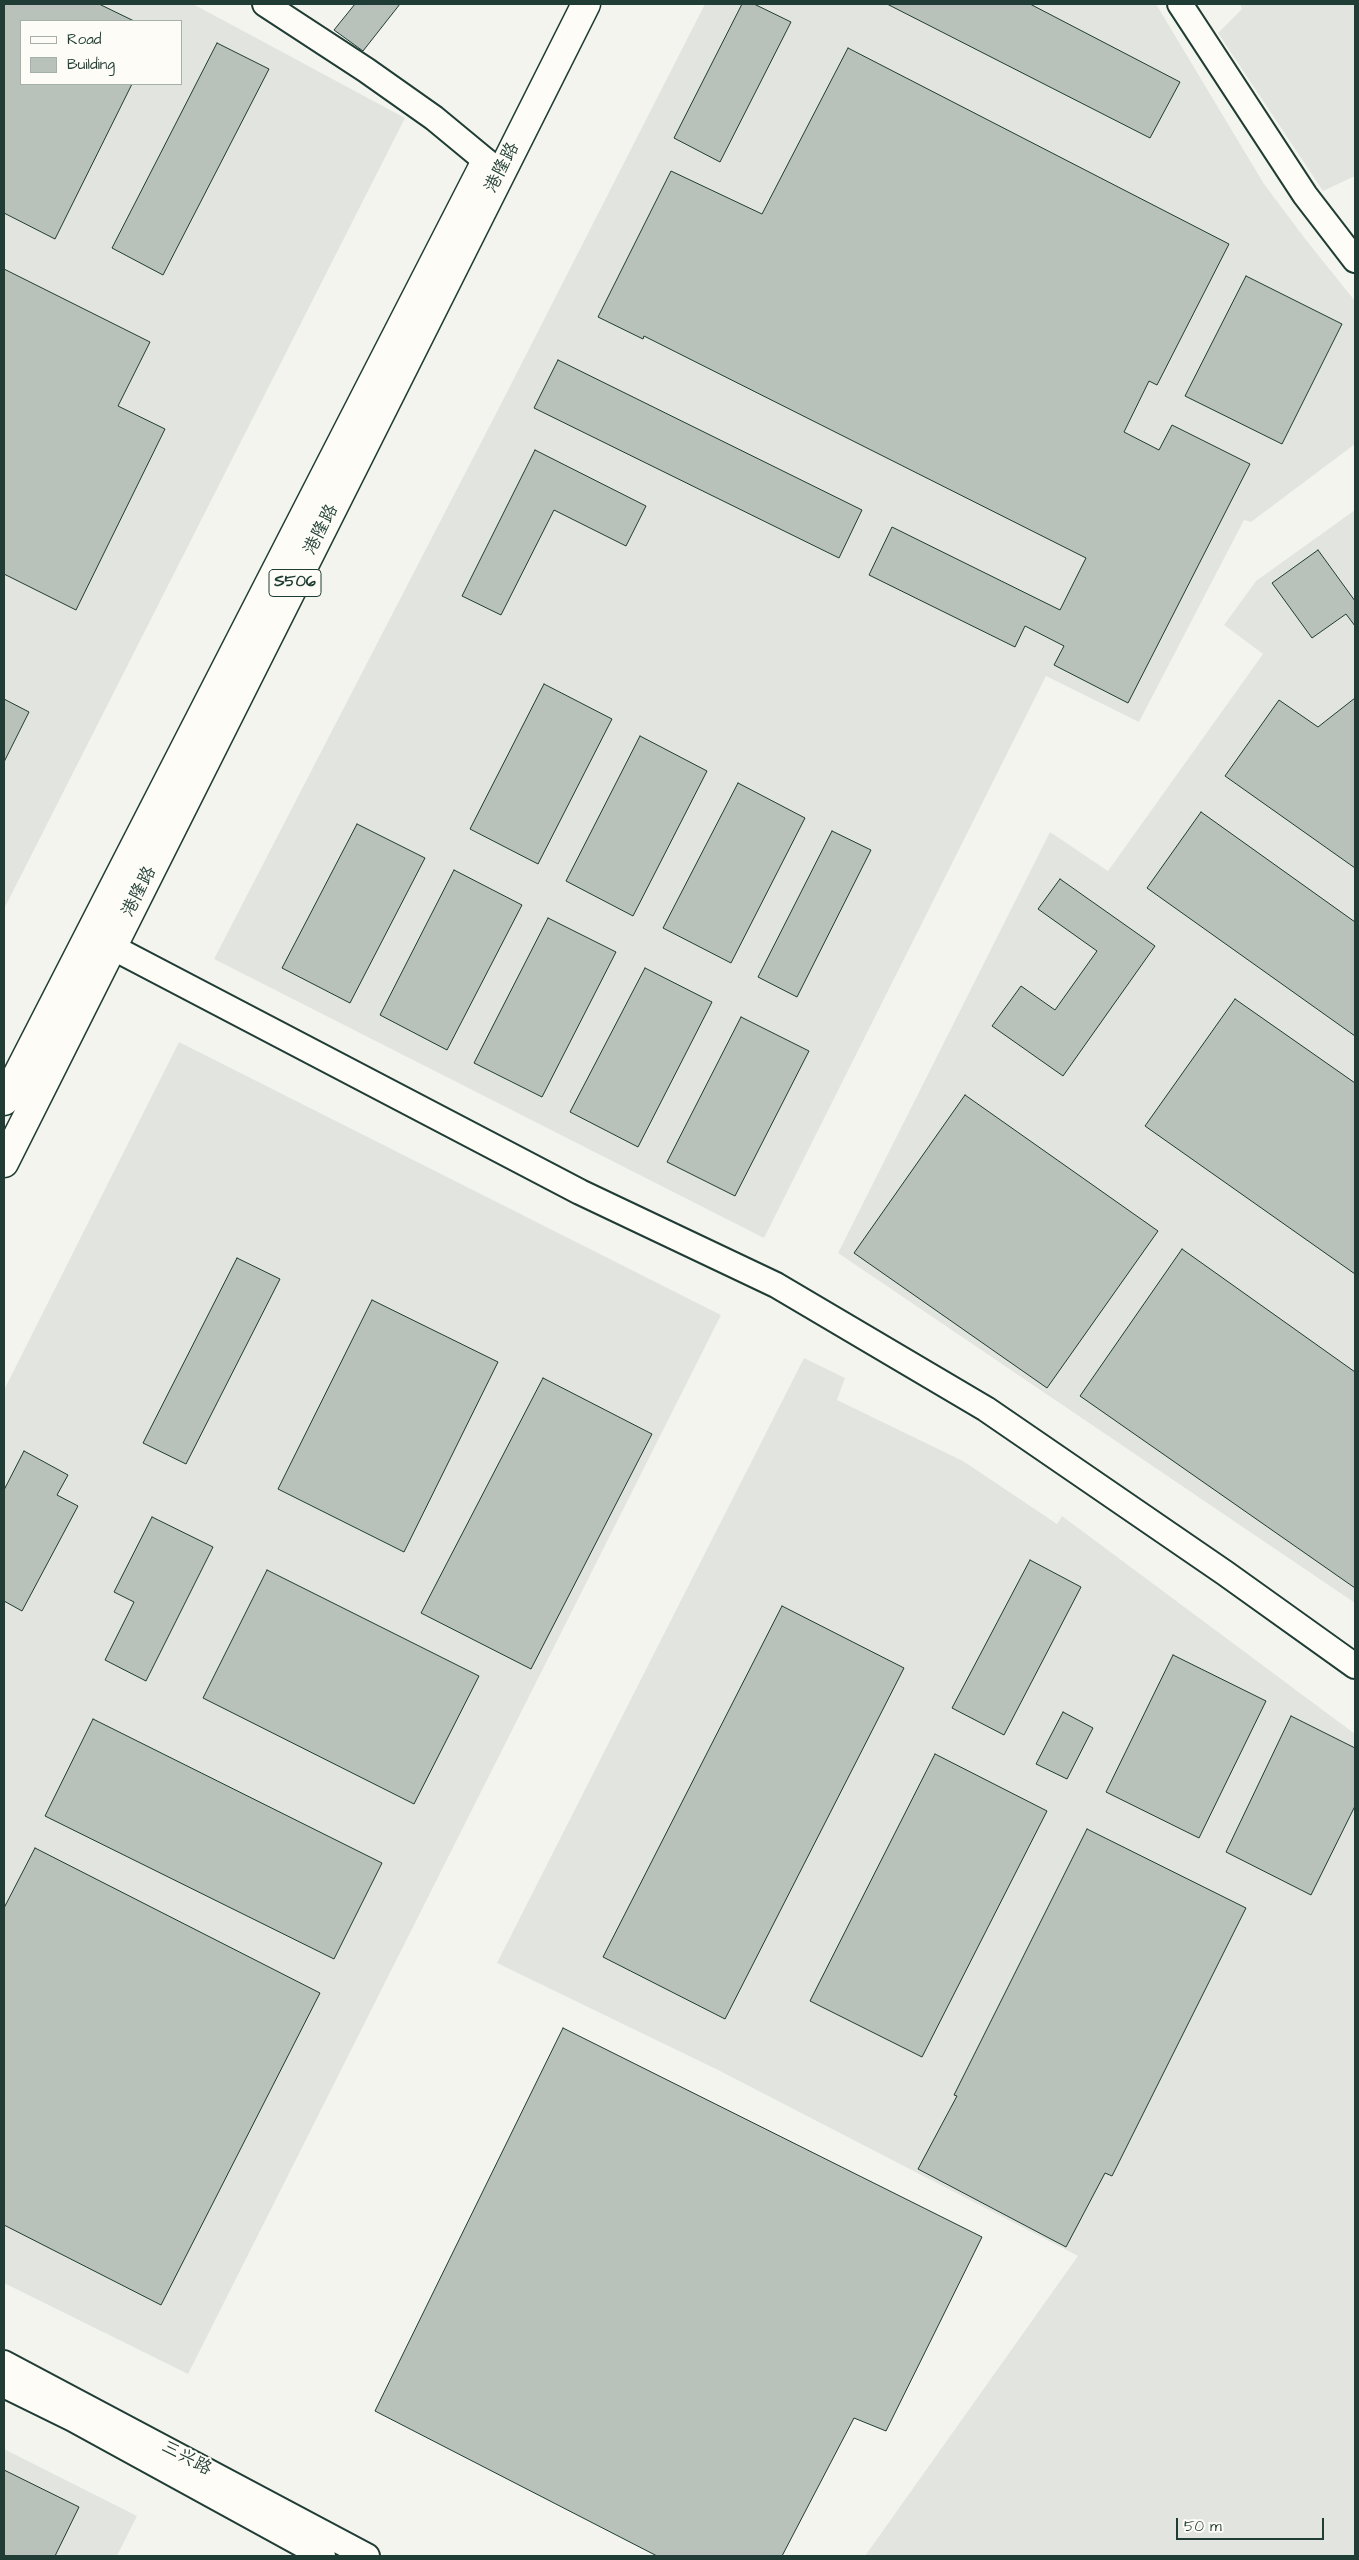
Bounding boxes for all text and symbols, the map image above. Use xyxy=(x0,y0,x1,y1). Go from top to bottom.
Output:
legend xyxy=(20,20,182,85)
text: Road xyxy=(67,29,101,50)
text: Building xyxy=(67,54,115,75)
street label: 港隆路 xyxy=(481,139,525,197)
street label: 港隆路 xyxy=(300,501,344,559)
road number: S506 xyxy=(269,570,321,596)
street label: 港隆路 xyxy=(118,863,162,921)
street label: 三兴路 xyxy=(157,2437,215,2481)
scale bar xyxy=(1179,2508,1326,2540)
text: 50 m xyxy=(1184,2516,1222,2537)

